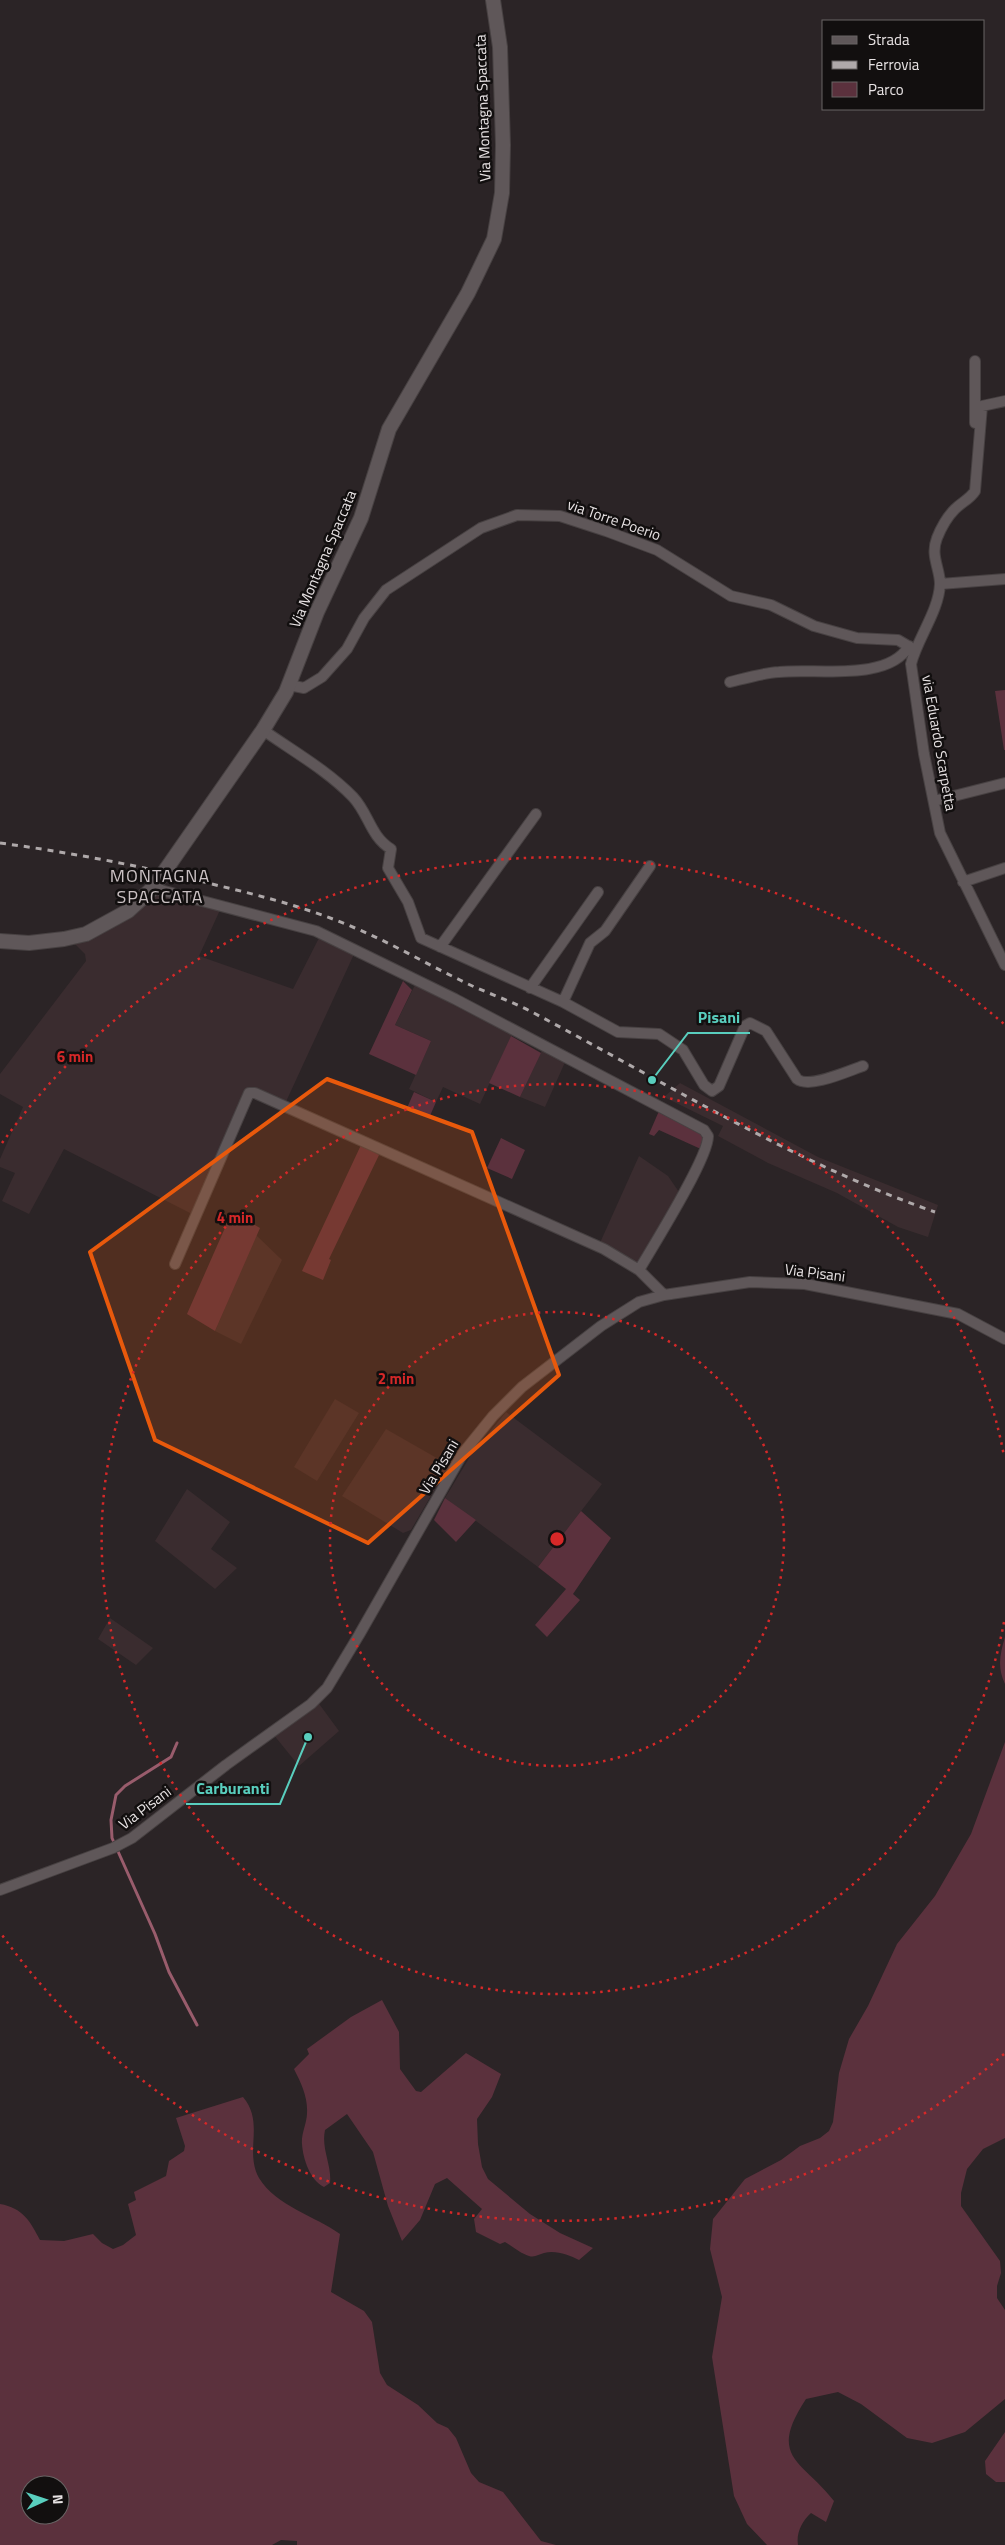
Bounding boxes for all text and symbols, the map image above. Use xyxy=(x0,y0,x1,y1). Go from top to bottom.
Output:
legend xyxy=(822,20,985,110)
text: Strada xyxy=(868,28,910,51)
street label: Via Montagna Spaccata xyxy=(468,33,497,182)
text: Ferrovia xyxy=(868,53,920,76)
text: Parco xyxy=(868,78,904,101)
street label: Via Montagna Spaccata xyxy=(283,486,362,631)
street label: via Torre Poerio xyxy=(564,493,664,546)
street label: via Eduardo Scarpetta xyxy=(916,673,963,813)
district label: MONTAGNA SPACCATA xyxy=(110,862,210,910)
callout: Pisani xyxy=(688,1002,750,1033)
text: Pisani xyxy=(698,1005,740,1029)
text: 6 min xyxy=(57,1045,93,1068)
text: 4 min xyxy=(217,1206,253,1229)
street label: Via Pisani xyxy=(783,1257,847,1288)
text: 2 min xyxy=(378,1367,414,1390)
street label: Via Pisani xyxy=(413,1435,464,1499)
centre of rings xyxy=(548,1530,566,1548)
callout: Carburanti xyxy=(186,1773,280,1804)
text: Carburanti xyxy=(196,1776,270,1800)
street label: Via Pisani xyxy=(113,1780,176,1835)
north arrow xyxy=(20,2475,70,2525)
text: N xyxy=(48,2494,69,2505)

